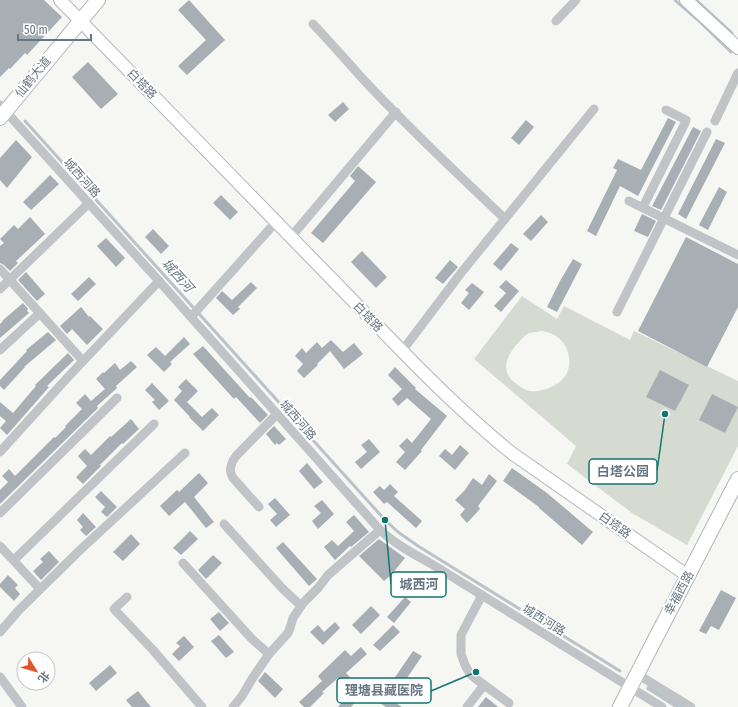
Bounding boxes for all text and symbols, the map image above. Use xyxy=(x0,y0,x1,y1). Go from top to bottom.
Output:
scale bar xyxy=(18,16,91,42)
text: 50 m xyxy=(24,23,48,37)
street label: 仙鹤大道 xyxy=(12,54,54,100)
street label: 白塔路 xyxy=(124,66,160,102)
street label: 城西河路 xyxy=(61,155,103,201)
water label: 城西河 xyxy=(159,256,198,297)
street label: 白塔路 xyxy=(350,299,386,335)
street label: 城西河路 xyxy=(277,397,319,443)
callout: 白塔公园 xyxy=(589,459,657,484)
text: 白塔公园 xyxy=(597,464,649,479)
street label: 白塔路 xyxy=(596,509,634,541)
street label: 幸福西路 xyxy=(662,569,696,617)
callout: 城西河 xyxy=(391,572,446,597)
text: 城西河 xyxy=(399,577,439,592)
street label: 城西河路 xyxy=(520,601,568,639)
north arrow xyxy=(16,651,56,691)
text: 北 xyxy=(35,668,52,685)
callout: 理塘县藏医院 xyxy=(337,678,431,703)
text: 理塘县藏医院 xyxy=(345,683,423,698)

